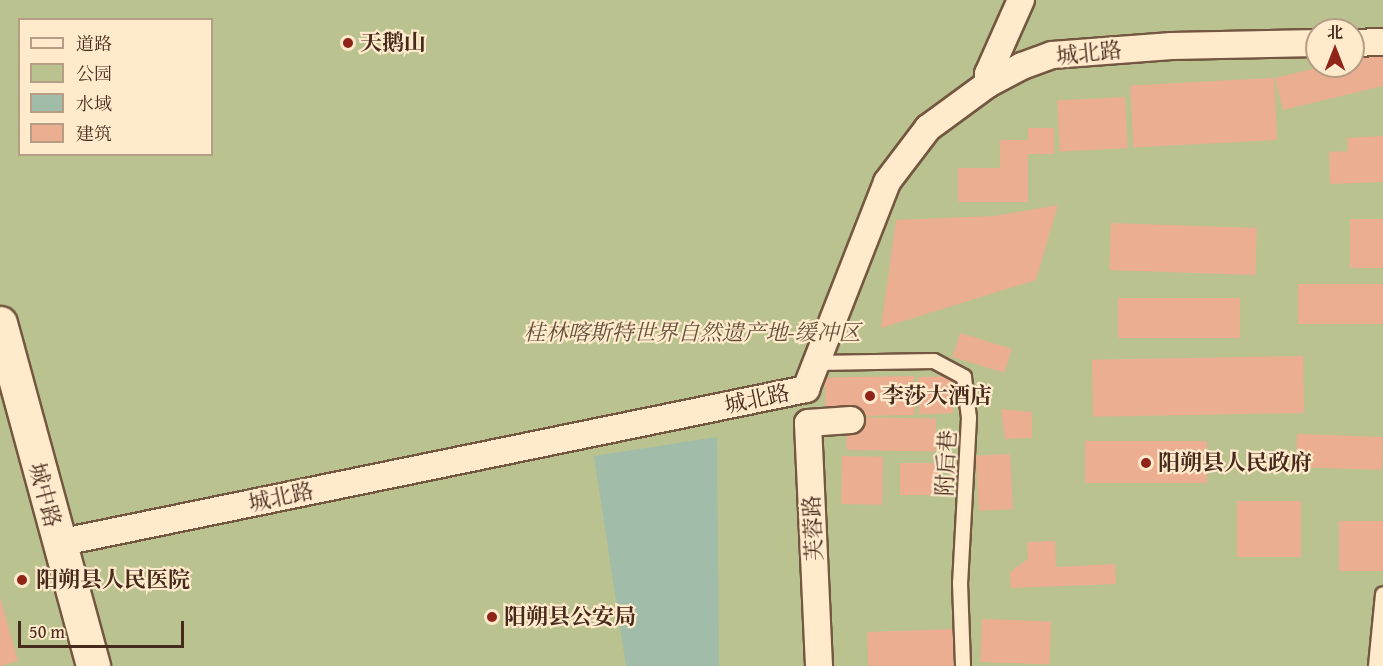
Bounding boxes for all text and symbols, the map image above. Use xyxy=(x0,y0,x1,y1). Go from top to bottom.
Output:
legend xyxy=(18,18,213,156)
north arrow xyxy=(1305,18,1365,78)
text: 北 xyxy=(1327,20,1343,44)
text: 道路 xyxy=(76,30,112,57)
place label: 天鹅山 xyxy=(360,30,426,56)
marker: 天鹅山 xyxy=(341,36,355,50)
street label: 城北路 xyxy=(1055,36,1123,70)
text: 公园 xyxy=(76,60,112,87)
text: 水域 xyxy=(76,90,112,117)
text: 建筑 xyxy=(76,120,112,147)
park label: 桂林喀斯特世界自然遗产地-缓冲区 xyxy=(523,320,861,346)
street label: 城北路 xyxy=(722,379,792,419)
place label: 李莎大酒店 xyxy=(882,383,992,409)
marker: 李莎大酒店 xyxy=(863,389,877,403)
street label: 附后巷 xyxy=(931,429,961,497)
place label: 阳朔县人民政府 xyxy=(1158,450,1312,476)
marker: 阳朔县人民政府 xyxy=(1139,456,1153,470)
street label: 城中路 xyxy=(24,460,66,530)
street label: 城北路 xyxy=(246,477,316,517)
street label: 芙蓉路 xyxy=(798,494,828,562)
place label: 阳朔县人民医院 xyxy=(36,567,190,593)
marker: 阳朔县人民医院 xyxy=(13,571,31,589)
place label: 阳朔县公安局 xyxy=(504,604,636,630)
scale bar xyxy=(21,609,188,647)
marker: 阳朔县公安局 xyxy=(485,610,499,624)
text: 50 m xyxy=(29,618,65,645)

